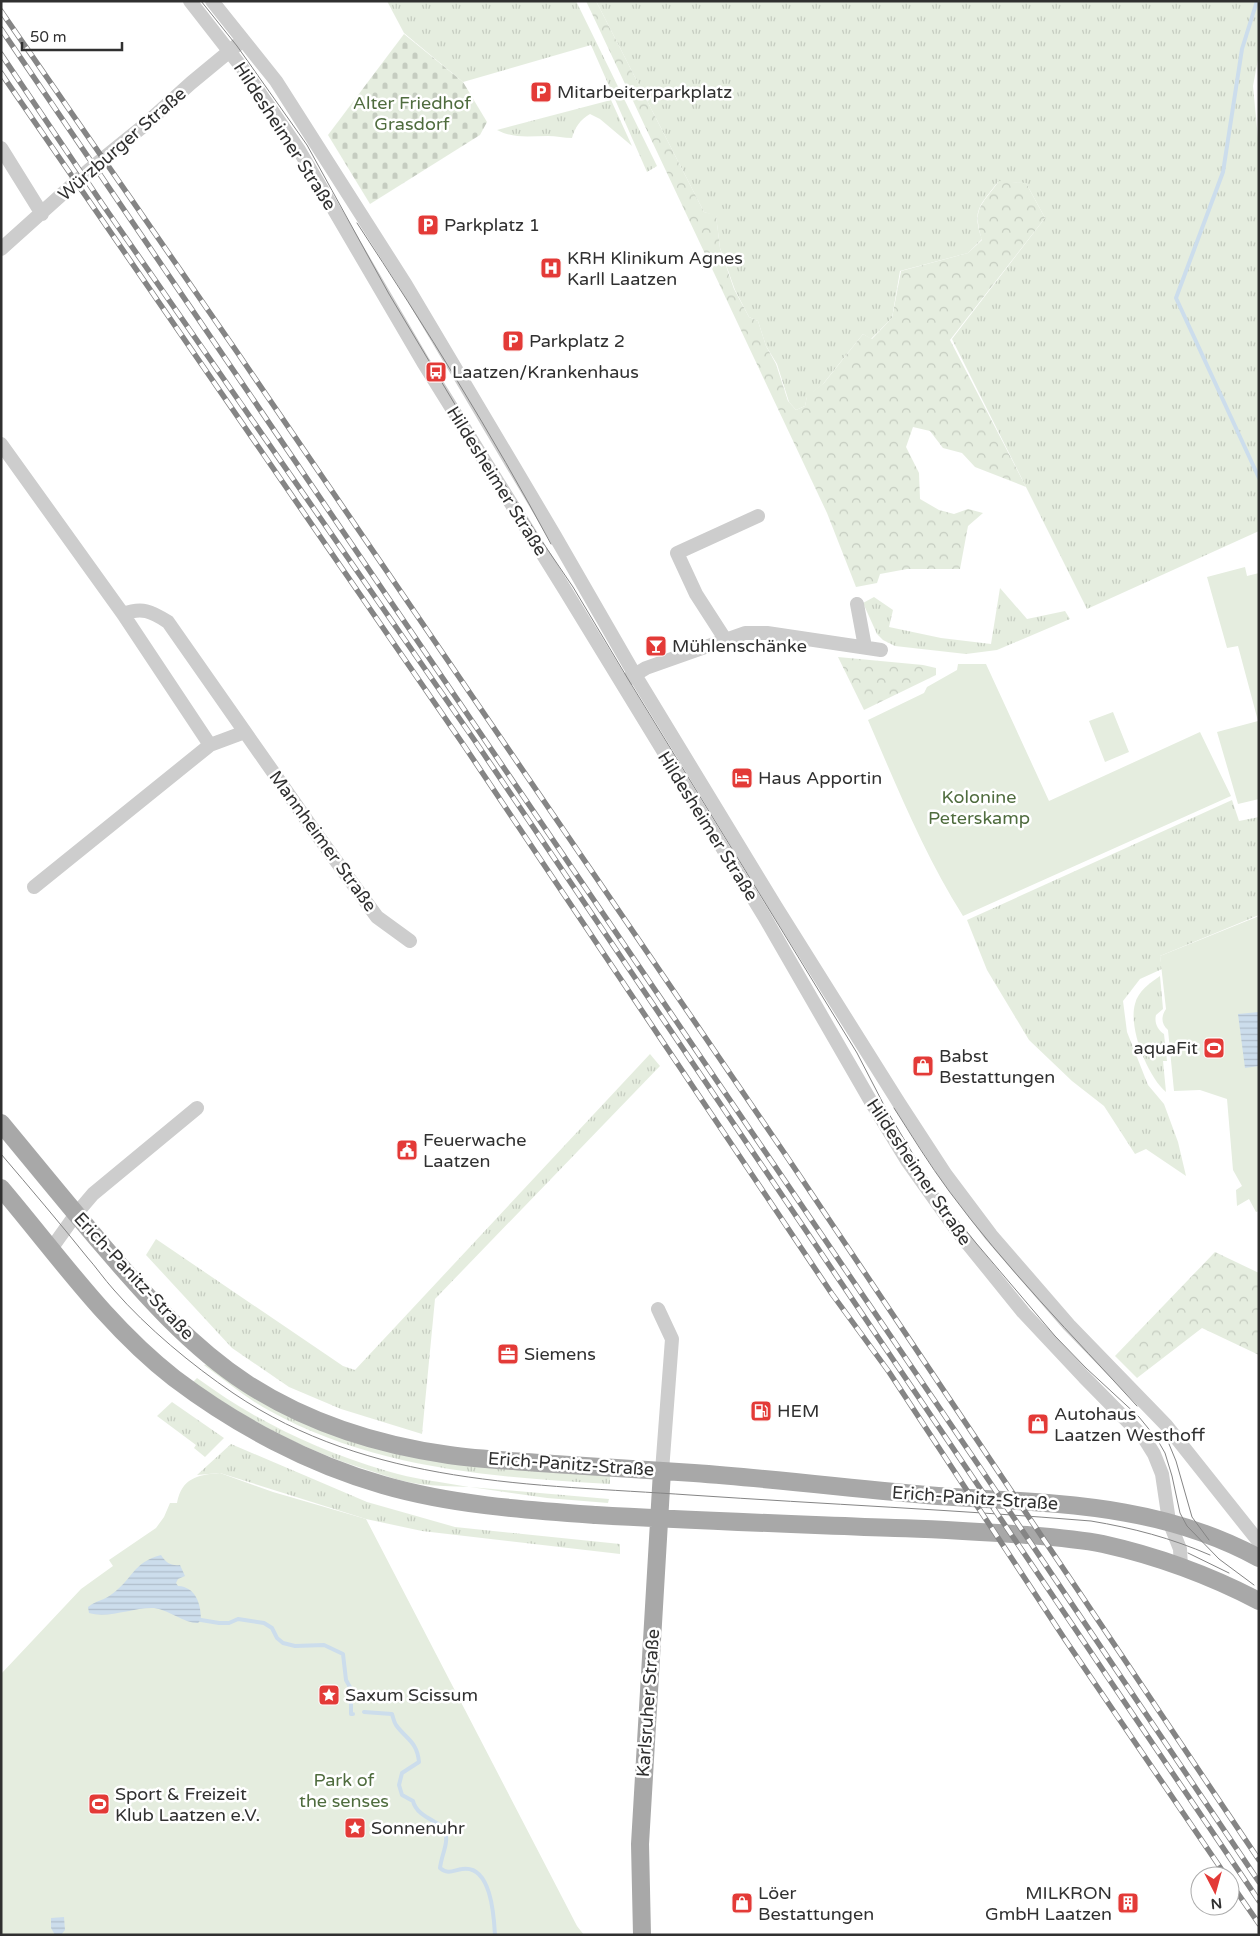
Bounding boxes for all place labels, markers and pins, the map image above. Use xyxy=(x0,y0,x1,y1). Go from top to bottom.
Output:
parking icon: Mitarbeiterparkplatz xyxy=(529,80,553,104)
place label: Mitarbeiterparkplatz xyxy=(557,81,732,103)
parking icon: Parkplatz 1 xyxy=(416,213,440,237)
place label: Parkplatz 1 xyxy=(444,214,540,236)
place label: KRH Klinikum Agnes Karll Laatzen xyxy=(567,247,743,290)
hospital icon: KRH Klinikum Agnes Karll Laatzen xyxy=(539,256,563,280)
parking icon: Parkplatz 2 xyxy=(501,329,525,353)
place label: Parkplatz 2 xyxy=(529,330,625,352)
bus stop icon: Laatzen/Krankenhaus xyxy=(424,360,448,384)
place label: Laatzen/Krankenhaus xyxy=(452,361,639,383)
bar icon: Mühlenschänke xyxy=(644,634,668,658)
place label: Mühlenschänke xyxy=(672,635,807,657)
hotel icon: Haus Apportin xyxy=(730,766,754,790)
place label: Haus Apportin xyxy=(758,767,882,789)
sports icon: aquaFit xyxy=(1202,1036,1226,1060)
place label: aquaFit xyxy=(1134,1037,1198,1059)
place label: Babst Bestattungen xyxy=(939,1045,1055,1088)
shop icon: Babst Bestattungen xyxy=(911,1054,935,1078)
place label: Feuerwache Laatzen xyxy=(423,1129,526,1172)
public building icon: Feuerwache Laatzen xyxy=(395,1138,419,1162)
office icon: Siemens xyxy=(496,1342,520,1366)
place label: Siemens xyxy=(524,1343,596,1365)
fuel station icon: HEM xyxy=(749,1399,773,1423)
place label: HEM xyxy=(777,1400,819,1422)
place label: Autohaus Laatzen Westhoff xyxy=(1054,1403,1205,1446)
shop icon: Autohaus Laatzen Westhoff xyxy=(1026,1412,1050,1436)
place icon: Saxum Scissum xyxy=(317,1683,341,1707)
place label: Saxum Scissum xyxy=(345,1684,478,1706)
place label: Sport & Freizeit Klub Laatzen e.V. xyxy=(115,1783,260,1826)
sports icon: Sport & Freizeit Klub Laatzen e.V. xyxy=(87,1792,111,1816)
place icon: Sonnenuhr xyxy=(343,1816,367,1840)
place label: Sonnenuhr xyxy=(371,1817,465,1839)
place label: Löer Bestattungen xyxy=(758,1882,874,1925)
place label: MILKRON GmbH Laatzen xyxy=(985,1882,1112,1925)
shop icon: Löer Bestattungen xyxy=(730,1891,754,1915)
building icon: MILKRON GmbH Laatzen xyxy=(1116,1891,1140,1915)

